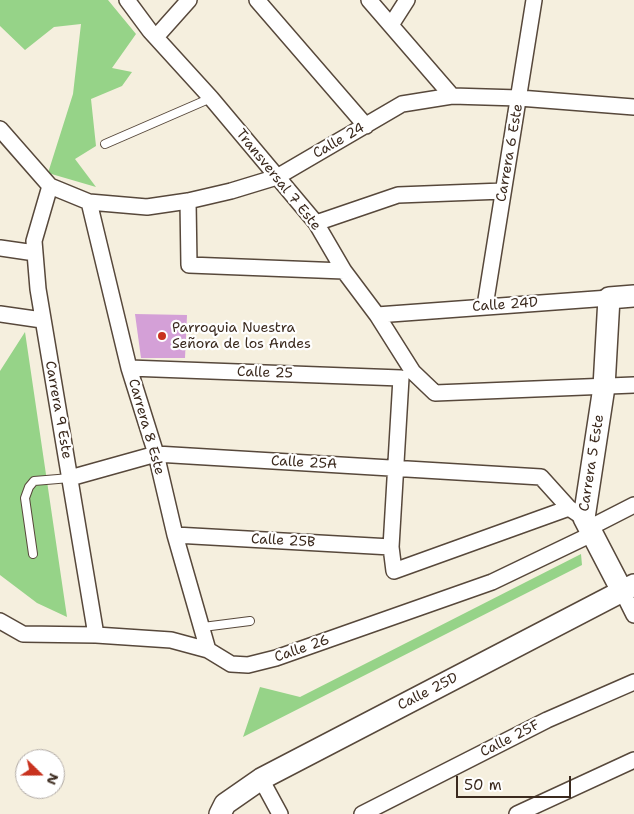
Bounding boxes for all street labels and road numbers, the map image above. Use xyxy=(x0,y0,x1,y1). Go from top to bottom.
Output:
street label: Carrera 6 Este xyxy=(493,103,527,203)
street label: Calle 24 xyxy=(310,120,368,162)
street label: Transversal 7 Este xyxy=(232,126,324,234)
street label: Calle 24D xyxy=(472,294,538,316)
street label: Carrera 9 Este xyxy=(41,360,75,460)
street label: Calle 25 xyxy=(237,364,293,382)
street label: Carrera 8 Este xyxy=(124,377,168,477)
street label: Carrera 5 Este xyxy=(576,413,608,513)
street label: Calle 25A xyxy=(270,453,338,473)
street label: Calle 25B xyxy=(250,531,316,551)
street label: Calle 26 xyxy=(272,632,332,666)
street label: Calle 25D xyxy=(395,670,461,714)
street label: Calle 25F xyxy=(478,717,542,761)

